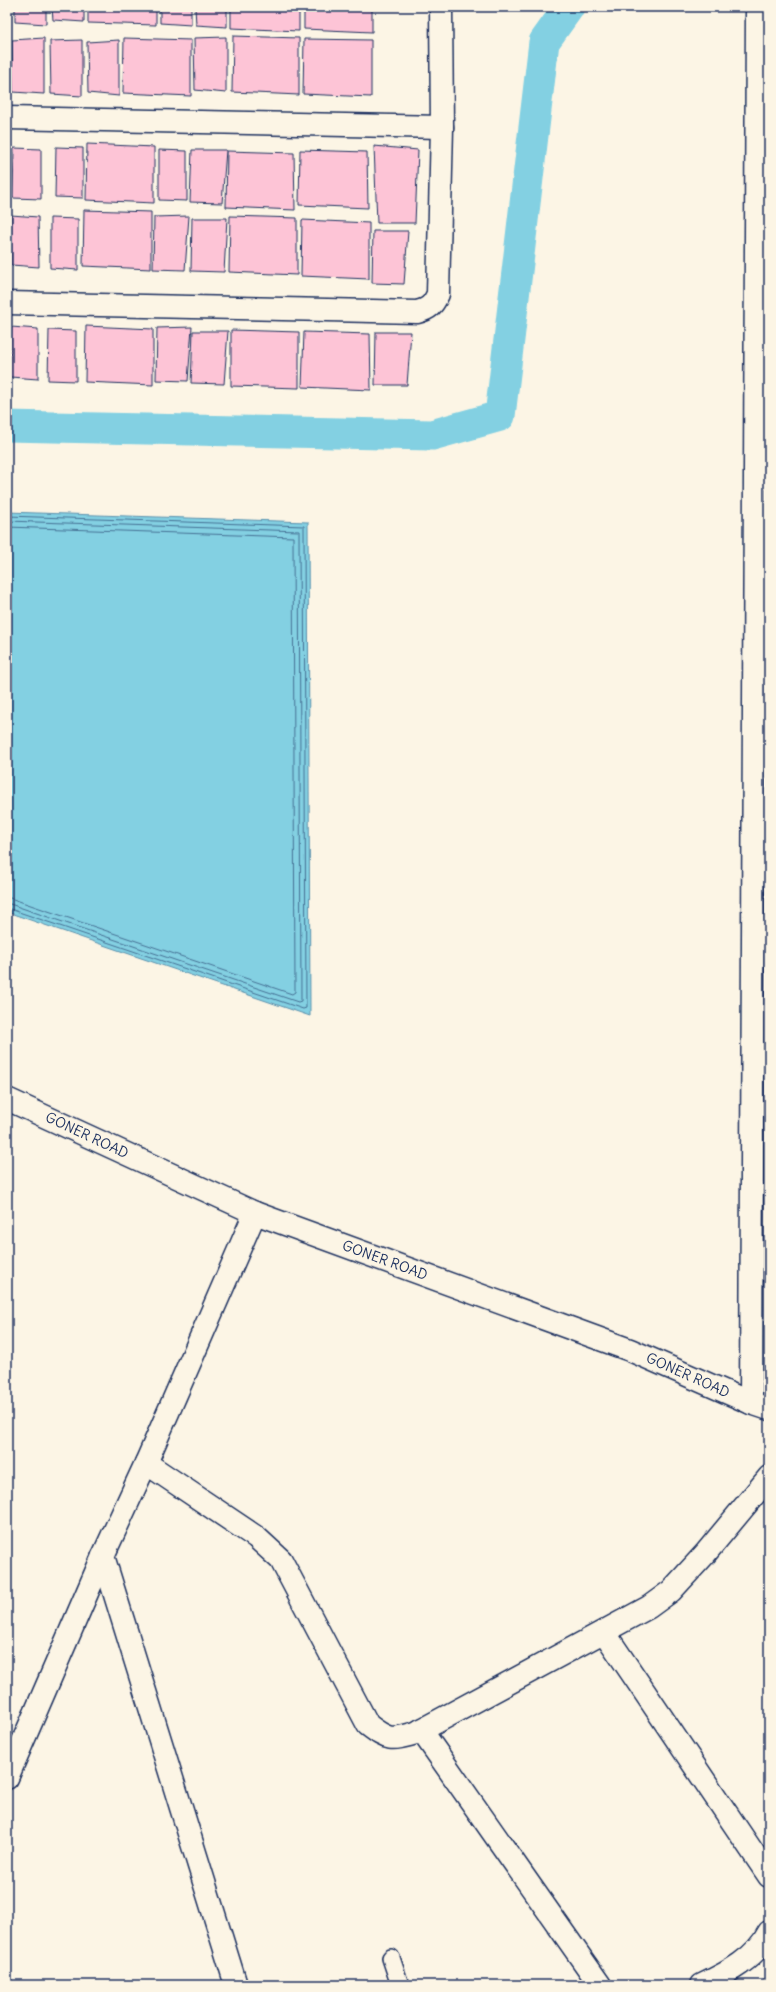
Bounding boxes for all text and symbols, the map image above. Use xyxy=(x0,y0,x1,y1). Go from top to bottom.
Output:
street label: GONER ROAD xyxy=(43,1108,132,1162)
street label: GONER ROAD xyxy=(340,1236,430,1284)
street label: GONER ROAD xyxy=(643,1349,733,1401)

